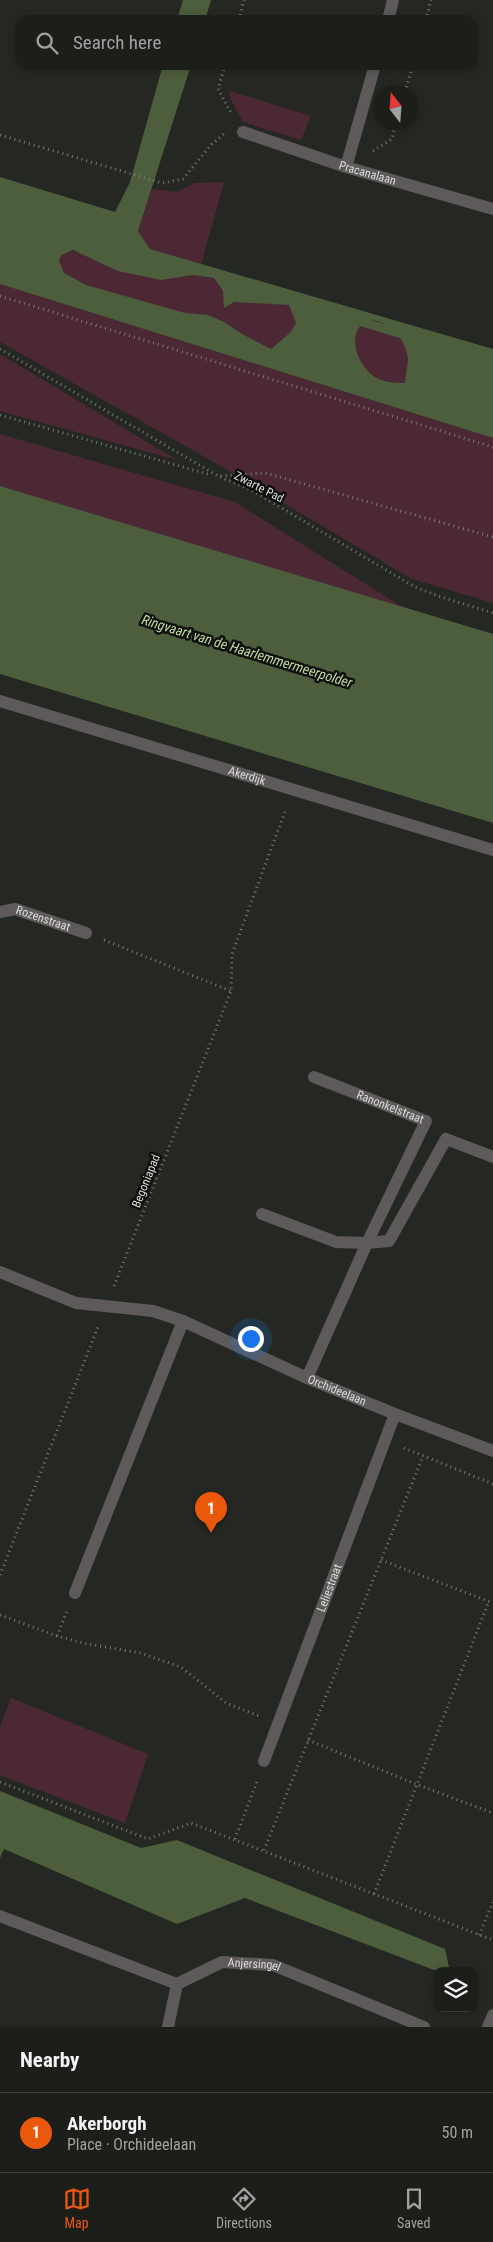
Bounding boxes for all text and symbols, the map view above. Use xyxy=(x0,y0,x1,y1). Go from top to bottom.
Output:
search box xyxy=(15,15,478,70)
icon: search xyxy=(33,29,61,57)
text: Search here xyxy=(73,31,161,54)
north arrow xyxy=(373,85,418,130)
street label: Pracanalaan xyxy=(337,158,398,188)
street label: Zwarte Pad xyxy=(232,469,286,505)
water label: Ringvaart van de Haarlemmermeerpolder xyxy=(140,611,355,691)
street label: Akerdijk xyxy=(227,763,268,788)
street label: Rozenstraat xyxy=(14,903,73,934)
street label: Ranonkelstraat xyxy=(355,1087,426,1127)
street label: Begoniapad xyxy=(129,1152,163,1210)
your location xyxy=(238,1326,264,1352)
street label: Orchideelaan xyxy=(306,1372,369,1409)
pin: 1 xyxy=(195,1492,227,1533)
street label: Leliestraat xyxy=(314,1562,345,1614)
street label: Anjersingel xyxy=(227,1955,283,1974)
map controls xyxy=(433,1967,478,2012)
button: layers xyxy=(433,1967,478,2012)
text: Nearby xyxy=(20,2048,79,2072)
text: Akerborgh xyxy=(67,2112,147,2135)
text: 1 xyxy=(32,2123,40,2142)
text: 50 m xyxy=(441,2123,473,2142)
text: Place · Orchideelaan xyxy=(67,2135,196,2154)
tab: Map xyxy=(63,2185,91,2231)
tab: Directions xyxy=(216,2185,272,2231)
tab: Saved xyxy=(397,2185,430,2231)

